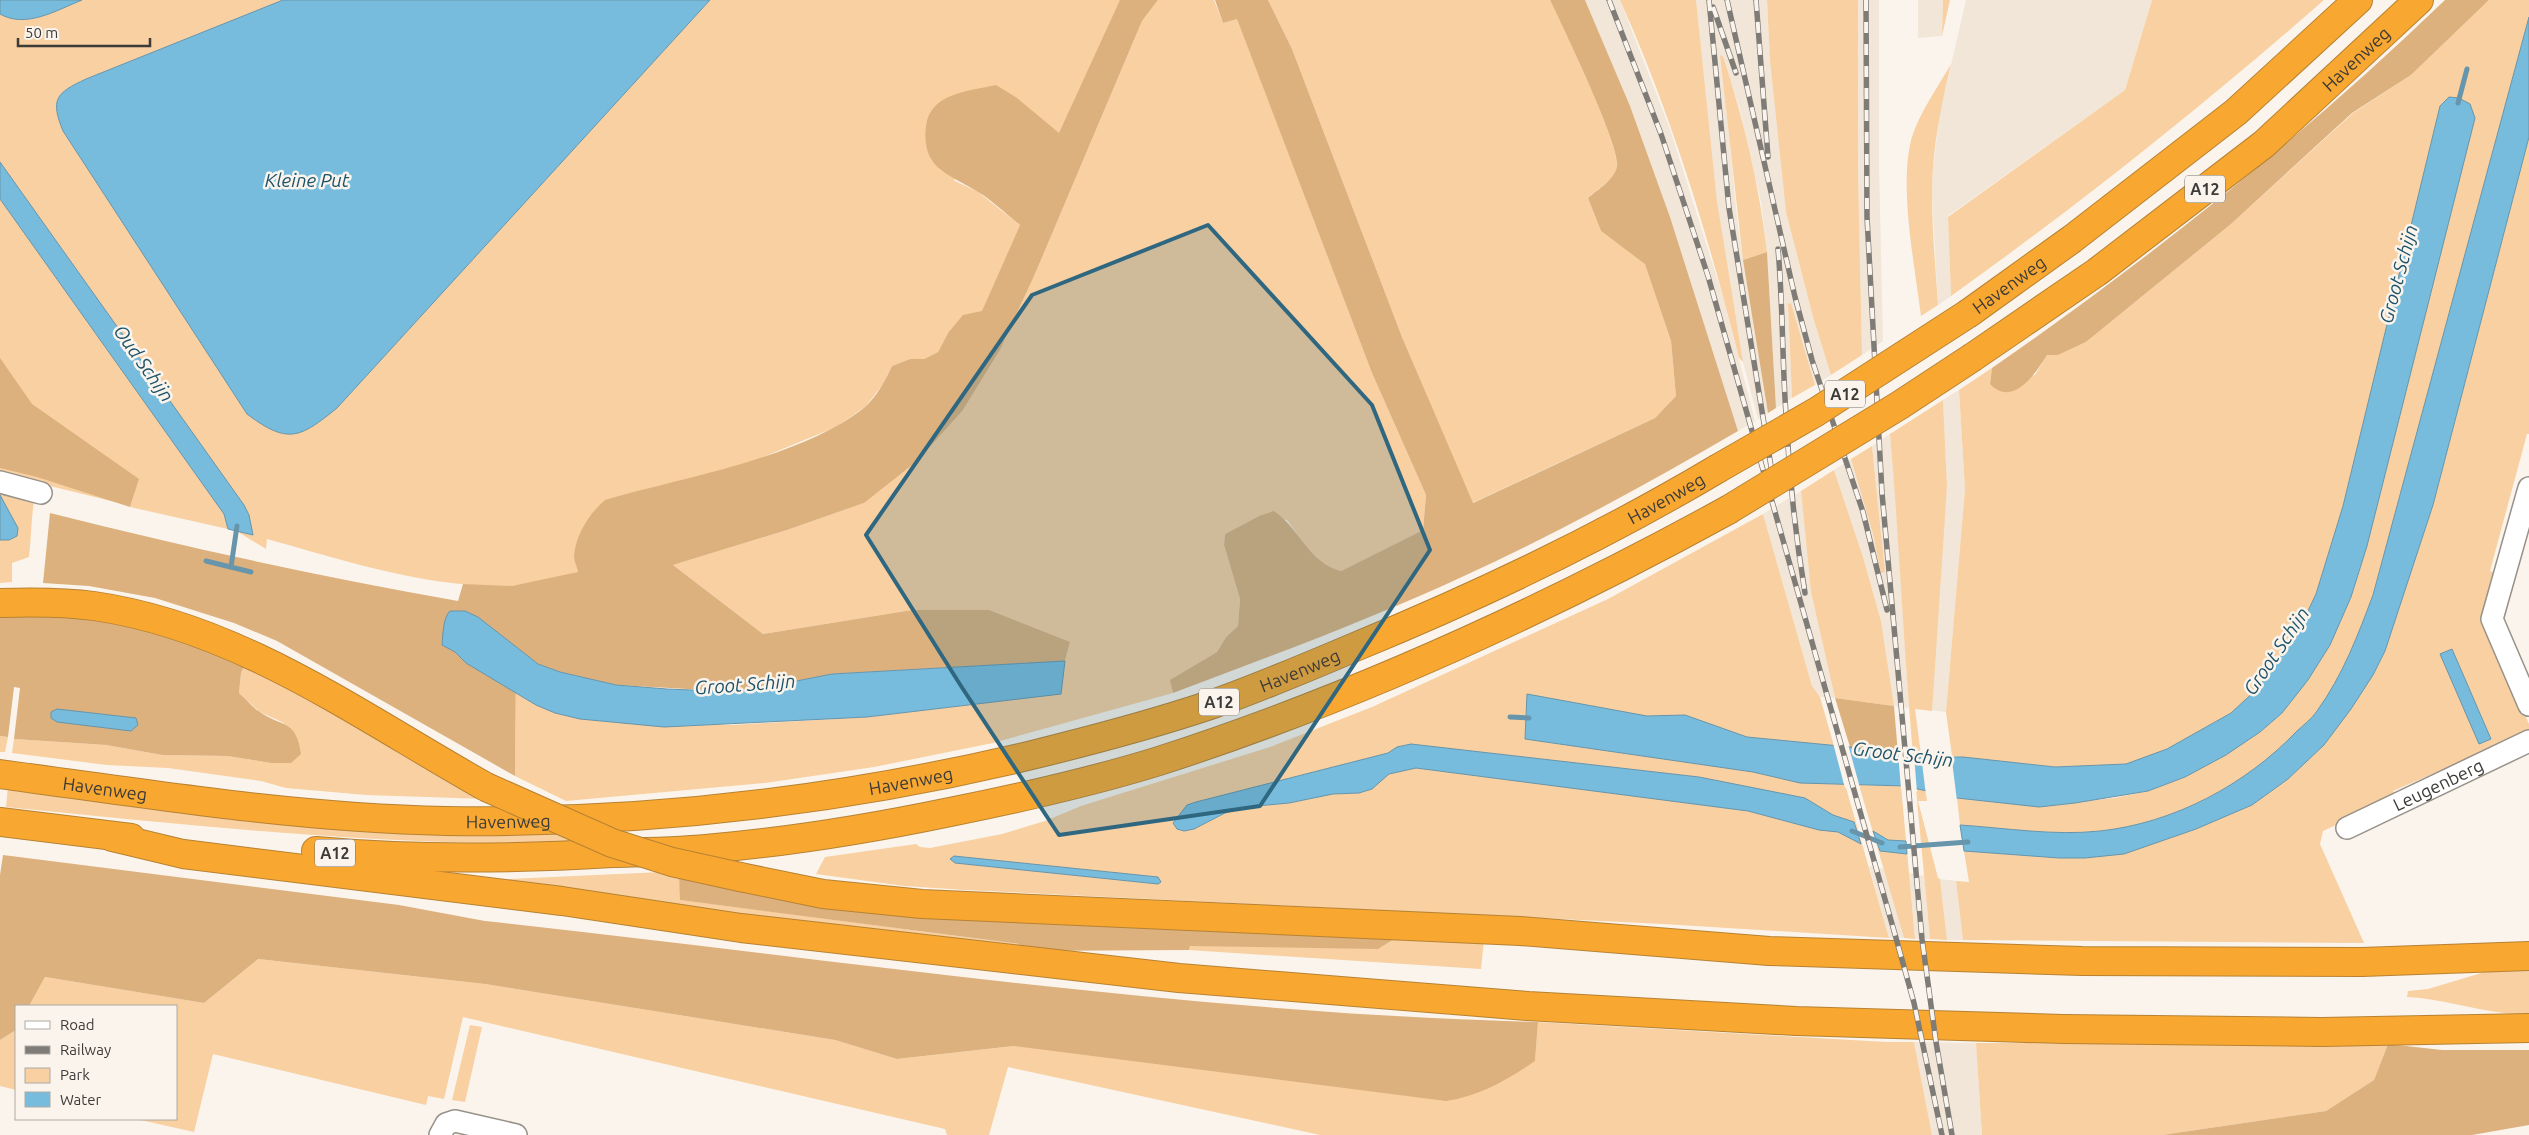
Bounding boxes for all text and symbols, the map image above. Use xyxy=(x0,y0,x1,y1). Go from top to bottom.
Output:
scale bar xyxy=(18,15,150,47)
street label: Havenweg xyxy=(2318,23,2394,95)
text: 50 m xyxy=(25,24,58,41)
water label: Kleine Put xyxy=(265,169,350,191)
road number: A12 xyxy=(2185,175,2225,202)
water label: Groot Schijn xyxy=(2374,222,2422,326)
street label: Havenweg xyxy=(1968,251,2049,317)
water label: Oud Schijn xyxy=(110,320,178,406)
road number: A12 xyxy=(1825,380,1865,408)
street label: Havenweg xyxy=(1624,469,1708,528)
water label: Groot Schijn xyxy=(2239,603,2313,699)
street label: Havenweg xyxy=(1257,645,1343,696)
water label: Groot Schijn xyxy=(694,669,796,699)
road number: A12 xyxy=(1199,689,1239,716)
water label: Groot Schijn xyxy=(1851,737,1955,771)
street label: Leugenberg xyxy=(2390,754,2486,815)
street label: Havenweg xyxy=(867,763,954,798)
street label: Havenweg xyxy=(62,773,148,804)
street label: Havenweg xyxy=(466,810,551,831)
road number: A12 xyxy=(315,840,355,866)
legend xyxy=(15,1005,178,1120)
text: Road xyxy=(60,1016,95,1033)
text: Railway xyxy=(60,1041,111,1058)
text: Park xyxy=(60,1066,90,1083)
text: Water xyxy=(60,1091,101,1108)

